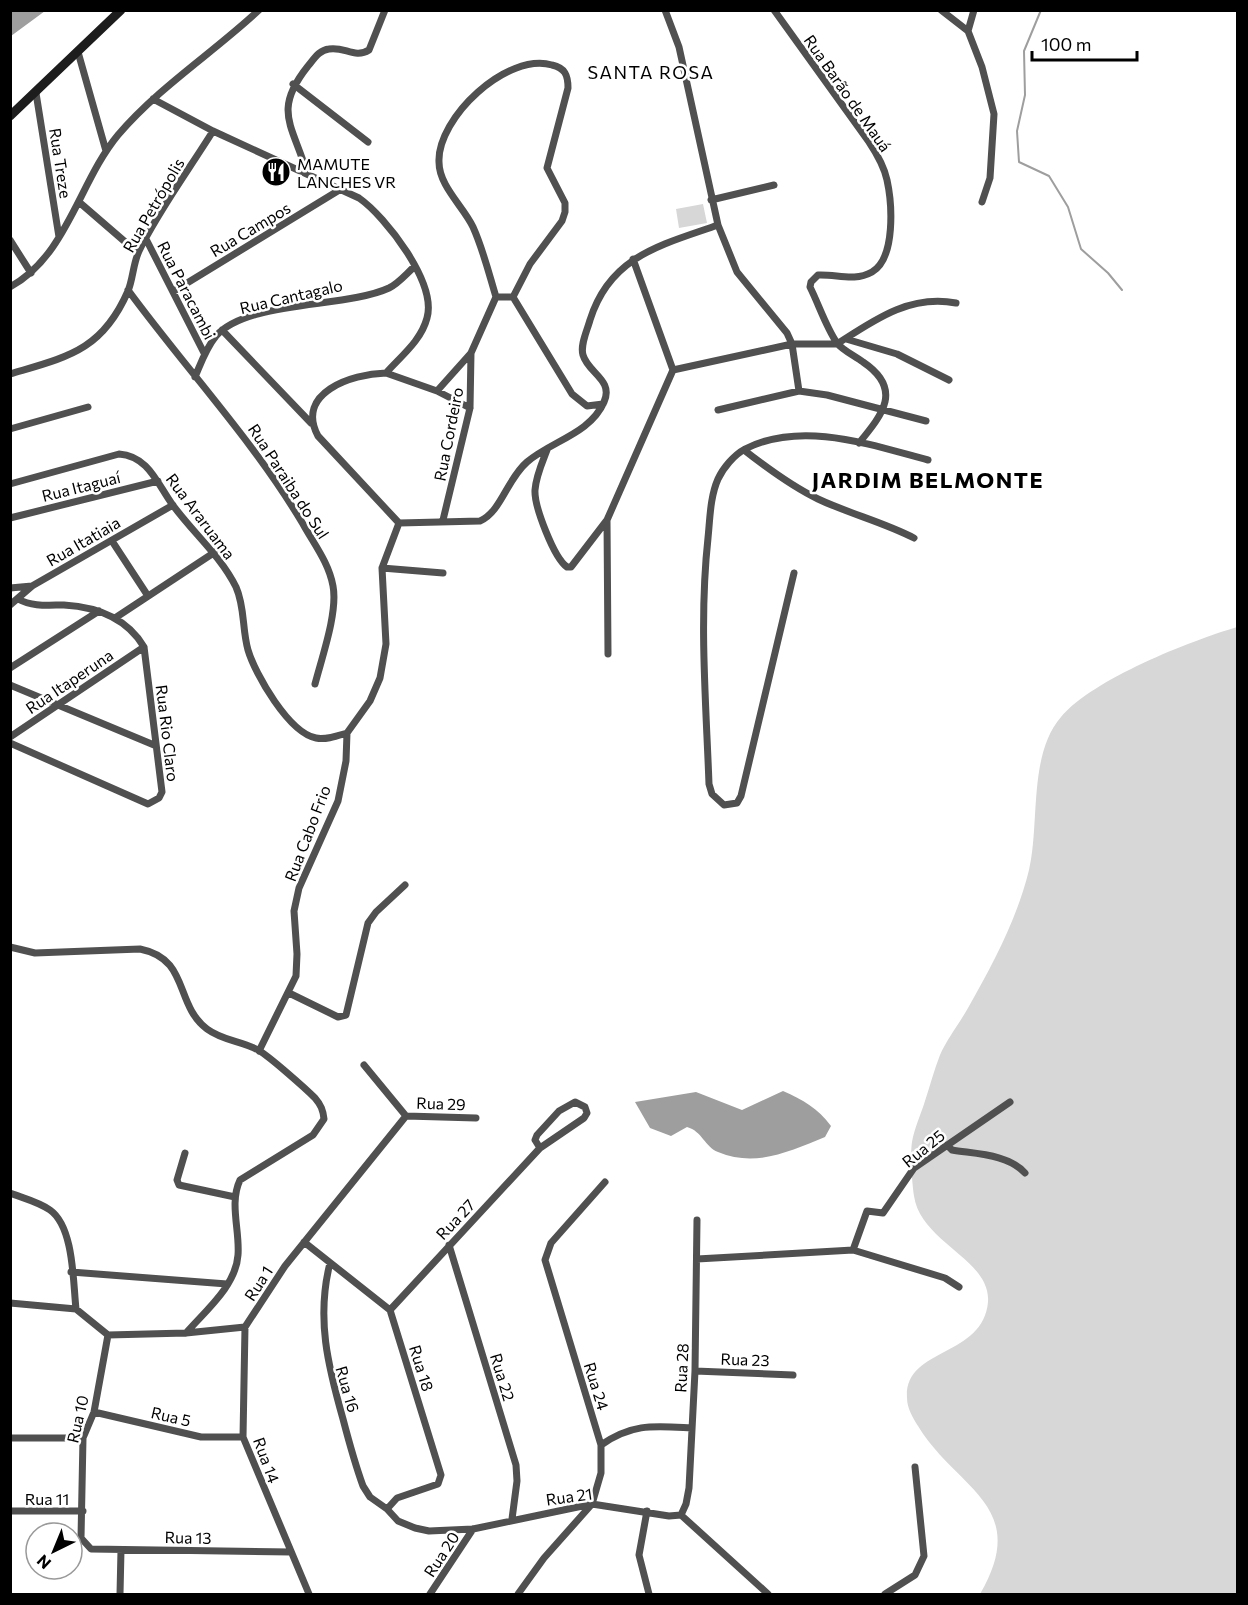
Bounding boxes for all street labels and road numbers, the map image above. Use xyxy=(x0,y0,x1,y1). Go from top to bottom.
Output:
street label: Rua Barão de Mauá xyxy=(801,31,895,155)
street label: Rua Treze xyxy=(46,127,76,199)
street label: Rua Petrópolis xyxy=(118,154,188,256)
street label: Rua Campos xyxy=(206,198,294,260)
street label: Rua Paracambi xyxy=(154,238,220,342)
street label: Rua Cantagalo xyxy=(238,275,344,317)
street label: Rua Cordeiro xyxy=(430,386,466,482)
street label: Rua Paraiba do Sul xyxy=(245,420,333,542)
street label: Rua Itaguaí xyxy=(40,467,123,505)
street label: Rua Araruama xyxy=(163,469,239,563)
street label: Rua Itatiaia xyxy=(43,512,123,570)
street label: Rua Itaperuna xyxy=(22,645,116,717)
street label: Rua Rio Claro xyxy=(153,683,183,783)
street label: Rua Cabo Frio xyxy=(280,782,334,884)
street label: Rua 29 xyxy=(416,1093,466,1113)
street label: Rua 25 xyxy=(898,1125,948,1171)
street label: Rua 27 xyxy=(432,1195,478,1243)
street label: Rua 1 xyxy=(240,1262,276,1304)
street label: Rua 18 xyxy=(406,1342,438,1394)
street label: Rua 28 xyxy=(670,1343,692,1393)
street label: Rua 23 xyxy=(720,1349,770,1369)
street label: Rua 22 xyxy=(487,1351,519,1403)
street label: Rua 24 xyxy=(581,1360,613,1413)
street label: Rua 16 xyxy=(332,1364,364,1414)
street label: Rua 10 xyxy=(62,1393,92,1445)
street label: Rua 5 xyxy=(149,1402,193,1430)
street label: Rua 14 xyxy=(250,1434,284,1486)
street label: Rua 21 xyxy=(545,1483,593,1509)
street label: Rua 11 xyxy=(25,1489,69,1508)
street label: Rua 13 xyxy=(164,1527,212,1547)
street label: Rua 20 xyxy=(419,1528,463,1580)

